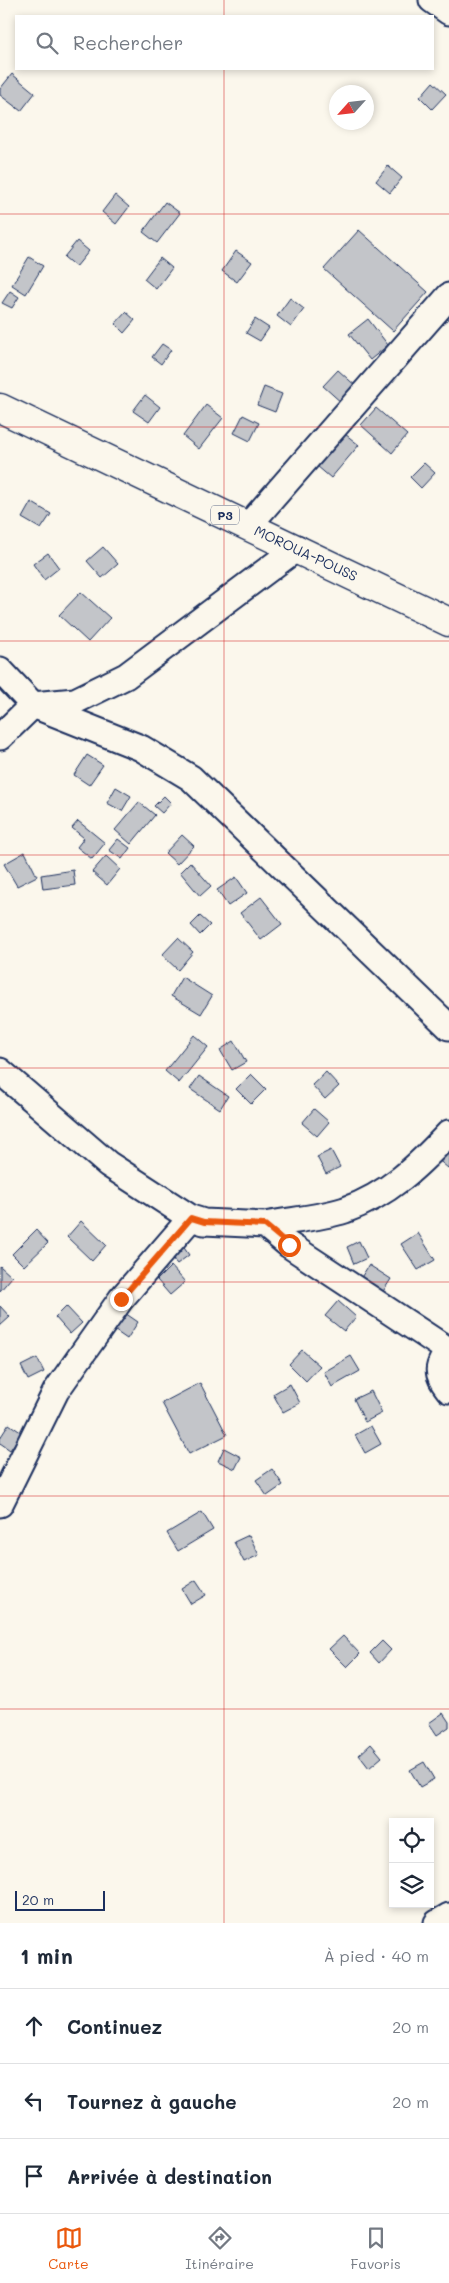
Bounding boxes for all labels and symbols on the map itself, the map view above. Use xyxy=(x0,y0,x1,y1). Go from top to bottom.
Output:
north arrow xyxy=(329,85,374,130)
road number: P3 xyxy=(211,506,239,524)
street label: MOROUA-POUSS xyxy=(251,521,361,585)
route start xyxy=(278,1234,301,1257)
route end xyxy=(110,1288,133,1311)
scale bar xyxy=(15,1888,105,1911)

